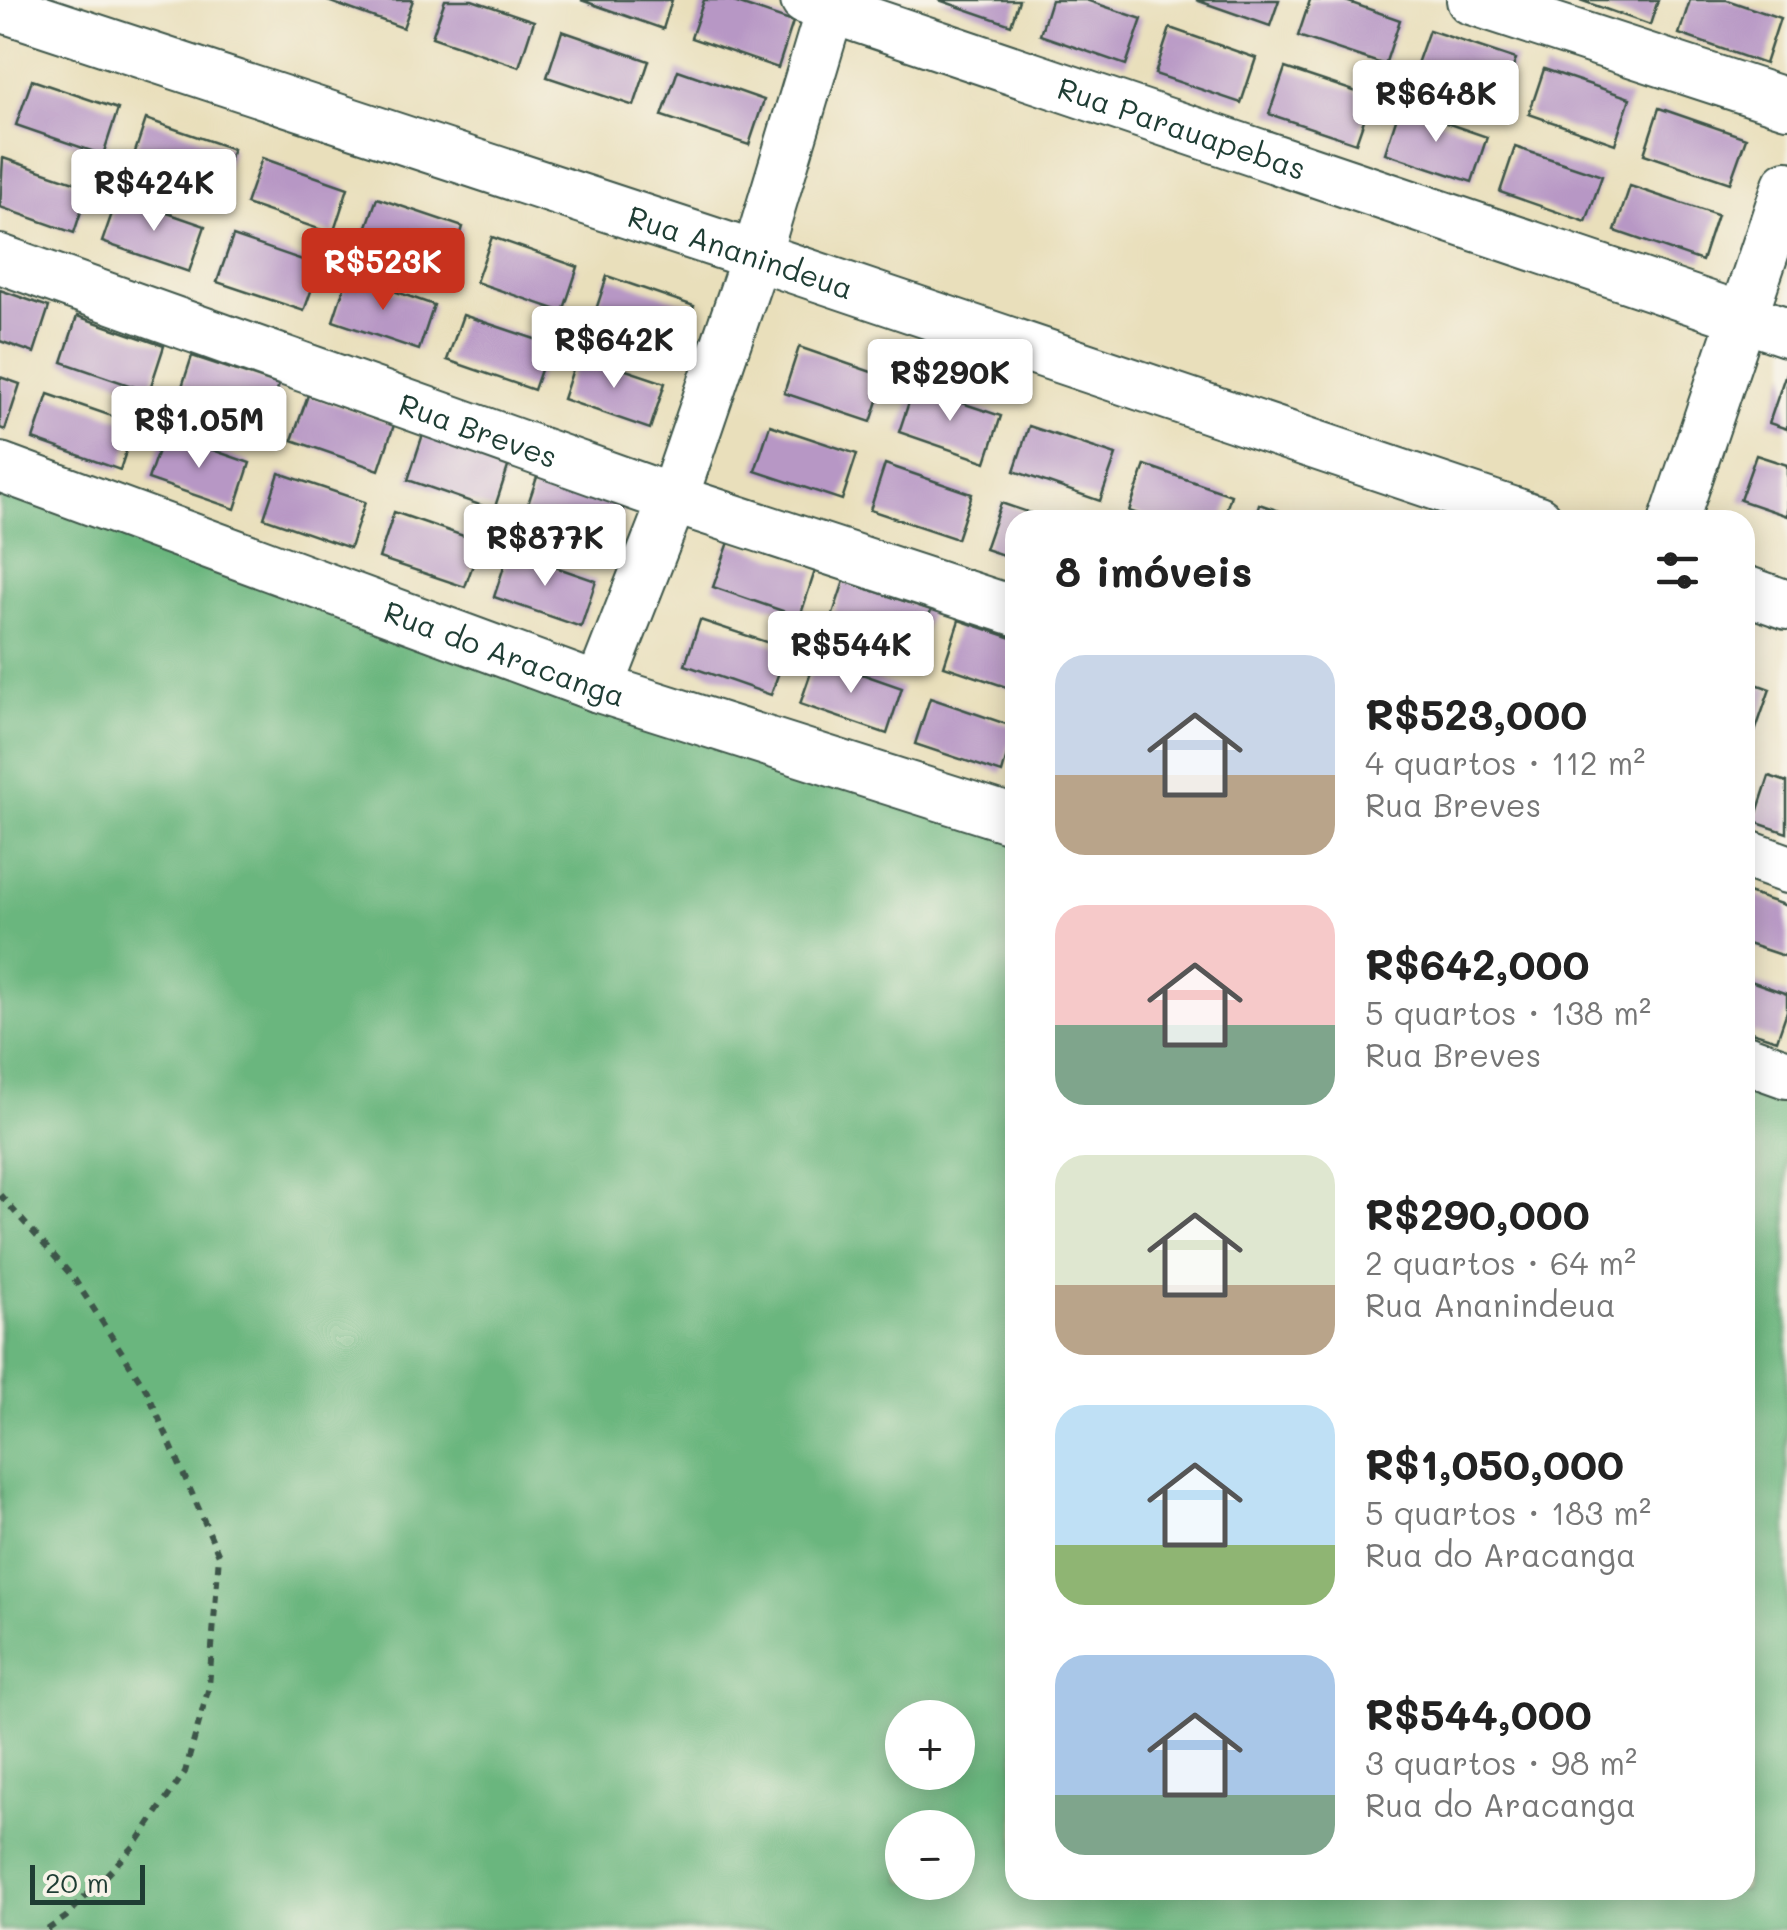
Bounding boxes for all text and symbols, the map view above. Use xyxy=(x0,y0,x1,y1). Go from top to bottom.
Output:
pin: R$648K xyxy=(1355,60,1517,145)
street label: Rua Parauapebas xyxy=(1053,67,1311,188)
text: R$648K xyxy=(1375,71,1497,113)
pin: R$424K xyxy=(73,149,235,234)
text: R$424K xyxy=(93,160,215,202)
street label: Rua Ananindeua xyxy=(623,195,859,307)
pin: R$523K xyxy=(302,228,464,313)
text: R$523K xyxy=(324,239,442,281)
pin: R$642K xyxy=(533,306,695,391)
text: R$642K xyxy=(554,317,674,359)
pin: R$290K xyxy=(869,339,1031,424)
text: R$290K xyxy=(890,350,1010,392)
street label: Rua Breves xyxy=(394,383,563,476)
pin: R$1.05M xyxy=(107,386,291,471)
text: R$1.05M xyxy=(133,397,265,439)
pin: R$877K xyxy=(464,504,626,589)
text: R$877K xyxy=(486,515,604,557)
text: 8 imóveis xyxy=(1055,543,1252,598)
icon: filters xyxy=(1650,543,1705,598)
street label: Rua do Aracanga xyxy=(379,590,630,715)
pin: R$544K xyxy=(770,611,932,696)
text: R$544K xyxy=(790,622,912,664)
text: R$523,000 xyxy=(1365,686,1587,741)
icon: home xyxy=(1135,695,1255,815)
text: 4 quartos · 112 m² xyxy=(1365,741,1645,783)
text: Rua Breves xyxy=(1365,783,1541,825)
text: R$642,000 xyxy=(1365,936,1589,991)
icon: home xyxy=(1135,945,1255,1065)
text: 5 quartos · 138 m² xyxy=(1365,991,1651,1033)
text: Rua Breves xyxy=(1365,1033,1541,1075)
text: R$290,000 xyxy=(1365,1186,1590,1241)
icon: home xyxy=(1135,1195,1255,1315)
text: 2 quartos · 64 m² xyxy=(1365,1241,1636,1283)
text: Rua Ananindeua xyxy=(1365,1283,1616,1325)
text: R$1,050,000 xyxy=(1365,1436,1624,1491)
icon: home xyxy=(1135,1445,1255,1565)
text: 5 quartos · 183 m² xyxy=(1365,1491,1651,1533)
text: Rua do Aracanga xyxy=(1365,1533,1636,1575)
text: R$544,000 xyxy=(1365,1686,1592,1741)
icon: home xyxy=(1135,1695,1255,1815)
map controls xyxy=(885,1700,975,1900)
button: + xyxy=(885,1700,975,1790)
text: 3 quartos · 98 m² xyxy=(1365,1741,1637,1783)
text: Rua do Aracanga xyxy=(1365,1783,1636,1825)
button: − xyxy=(885,1810,975,1900)
scale bar xyxy=(30,1860,145,1904)
text: 20 m xyxy=(45,1864,109,1900)

